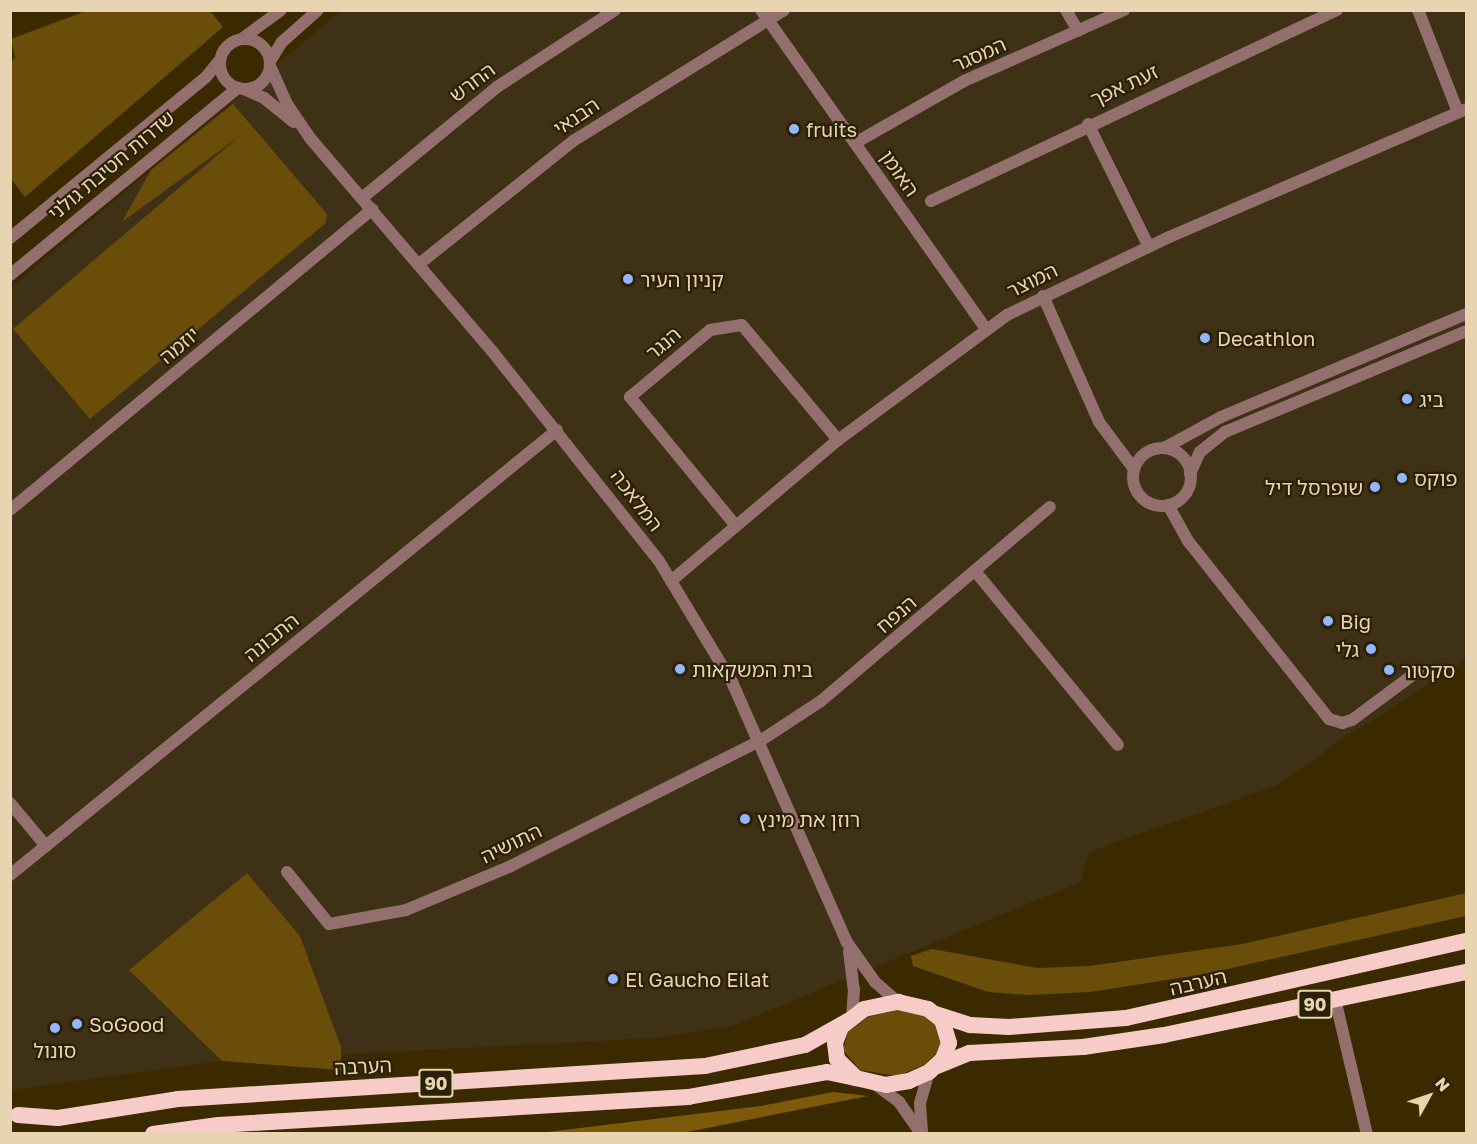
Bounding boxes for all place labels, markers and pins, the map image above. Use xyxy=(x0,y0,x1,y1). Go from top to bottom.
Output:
place label: fruits xyxy=(806,117,857,141)
marker: fruits xyxy=(787,122,801,136)
place label: קניון העיר xyxy=(640,267,724,291)
marker: קניון העיר xyxy=(621,272,635,286)
place label: Decathlon xyxy=(1217,326,1315,350)
marker: Decathlon xyxy=(1198,331,1212,345)
place label: ביג xyxy=(1419,387,1444,411)
marker: ביג xyxy=(1400,392,1414,406)
place label: פוקס xyxy=(1414,466,1457,490)
marker: פוקס xyxy=(1395,471,1409,485)
place label: שופרסל דיל xyxy=(1265,475,1363,499)
marker: שופרסל דיל xyxy=(1368,480,1382,494)
place label: Big xyxy=(1340,609,1371,633)
marker: Big xyxy=(1321,614,1335,628)
place label: גלי xyxy=(1336,637,1359,661)
marker: גלי xyxy=(1364,642,1378,656)
place label: בית המשקאות xyxy=(692,657,813,681)
place label: סקטור xyxy=(1401,658,1455,682)
marker: בית המשקאות xyxy=(673,662,687,676)
marker: סקטור xyxy=(1382,663,1396,677)
place label: רוזן את מינץ xyxy=(757,807,860,831)
marker: רוזן את מינץ xyxy=(738,812,752,826)
place label: El Gaucho Eilat xyxy=(625,967,769,991)
marker: El Gaucho Eilat xyxy=(606,972,620,986)
place label: SoGood xyxy=(89,1012,164,1036)
marker: SoGood xyxy=(70,1017,84,1031)
marker: סונול xyxy=(48,1021,62,1035)
place label: סונול xyxy=(34,1038,76,1062)

